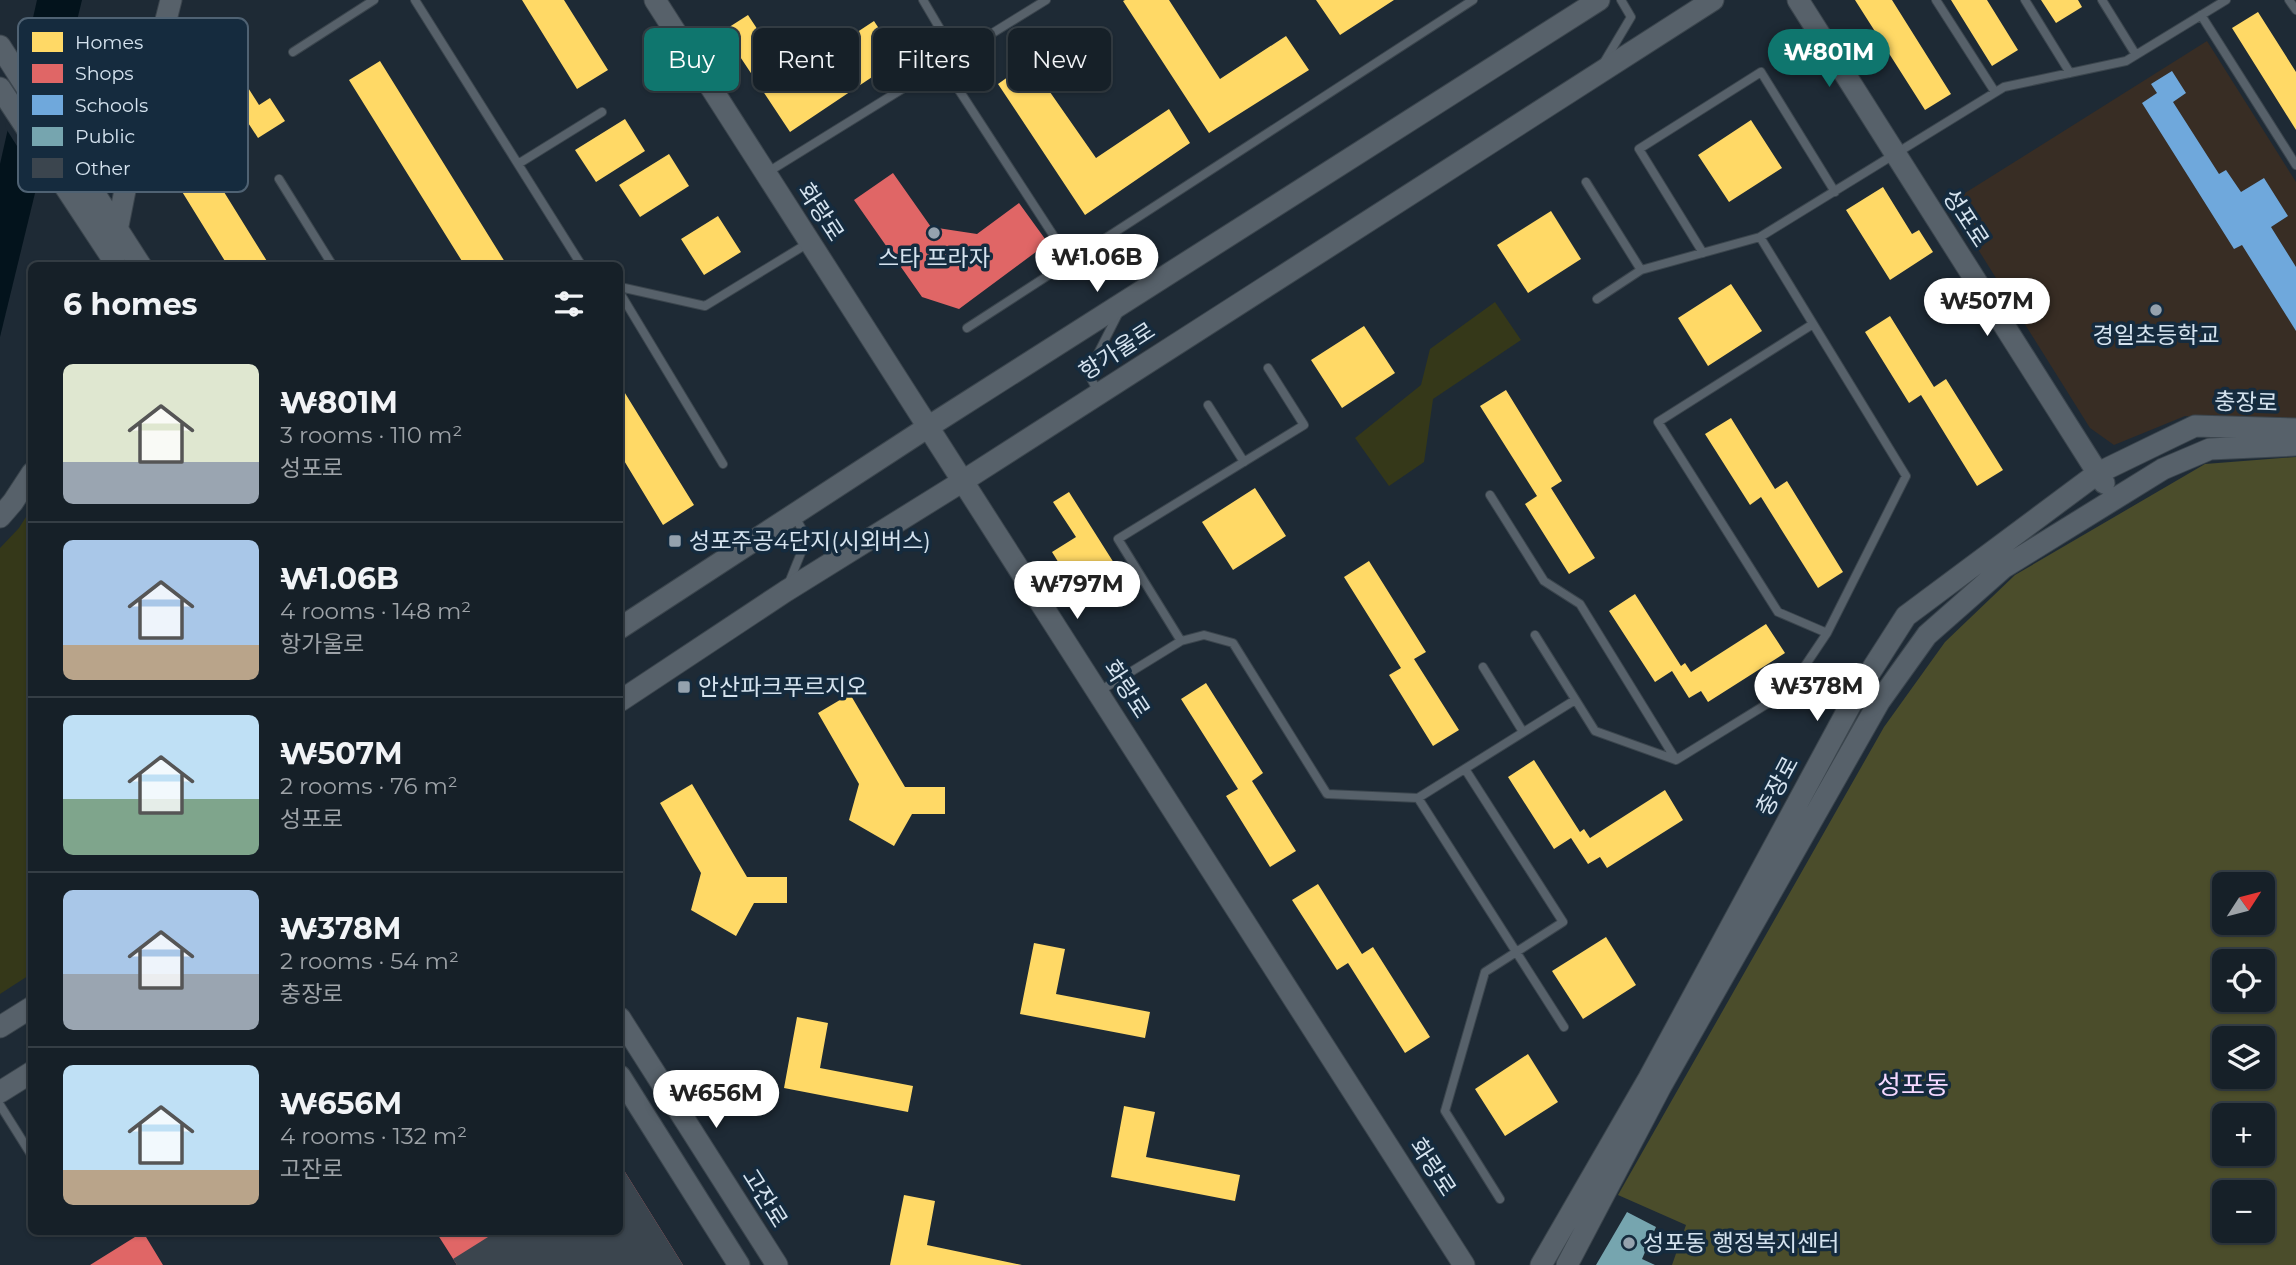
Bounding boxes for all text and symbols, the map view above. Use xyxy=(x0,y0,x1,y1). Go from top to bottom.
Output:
legend xyxy=(18,18,248,192)
chip: Buy xyxy=(644,28,739,91)
chip: Rent xyxy=(753,28,859,91)
chip: Filters xyxy=(873,28,994,91)
chip: New xyxy=(1008,28,1111,91)
pin: ₩801M xyxy=(1780,29,1878,89)
text: Homes xyxy=(75,31,143,54)
text: ₩801M xyxy=(1784,38,1874,66)
text: Shops xyxy=(75,62,134,85)
text: Schools xyxy=(75,94,148,117)
text: Public xyxy=(75,125,135,148)
text: Other xyxy=(75,157,131,180)
street label: 화랑로 xyxy=(792,178,850,246)
street label: 성포로 xyxy=(1937,184,1995,252)
marker: 스타 프라자 xyxy=(926,225,942,241)
pin: ₩1.06B xyxy=(1040,234,1154,294)
text: ₩1.06B xyxy=(1051,243,1143,271)
place label: 스타 프라자 xyxy=(878,244,990,272)
pin: ₩507M xyxy=(1938,278,2036,338)
icon: filters xyxy=(550,285,588,323)
text: 6 homes xyxy=(63,286,198,323)
text: ₩507M xyxy=(1940,287,2034,315)
marker: 경일초등학교 xyxy=(2148,302,2164,318)
street label: 항가울로 xyxy=(1074,316,1160,386)
place label: 경일초등학교 xyxy=(2093,321,2219,349)
text: ₩801M xyxy=(280,384,398,421)
street label: 충장로 xyxy=(2214,387,2278,417)
icon: home xyxy=(119,392,203,476)
text: 3 rooms · 110 m² xyxy=(280,421,462,449)
text: 성포로 xyxy=(280,454,343,482)
place label: 성포주공4단지(시외버스) xyxy=(689,527,931,555)
marker: 성포주공4단지(시외버스) xyxy=(667,533,683,549)
text: ₩1.06B xyxy=(280,560,399,597)
pin: ₩797M xyxy=(1028,562,1126,621)
icon: home xyxy=(119,568,203,652)
text: ₩797M xyxy=(1030,570,1124,598)
text: 4 rooms · 148 m² xyxy=(280,597,471,625)
text: 항가울로 xyxy=(280,630,365,658)
street label: 화랑로 xyxy=(1098,655,1156,723)
pin: ₩378M xyxy=(1768,664,1866,723)
text: ₩378M xyxy=(1770,672,1864,700)
place label: 안산파크푸르지오 xyxy=(698,673,867,701)
marker: 안산파크푸르지오 xyxy=(676,679,692,695)
text: ₩507M xyxy=(280,735,403,772)
icon: home xyxy=(119,743,203,827)
street label: 충장로 xyxy=(1750,751,1804,821)
text: 2 rooms · 76 m² xyxy=(280,772,458,800)
text: 성포로 xyxy=(280,805,343,833)
north arrow xyxy=(2212,872,2275,934)
map controls xyxy=(2212,872,2275,1243)
text: ₩378M xyxy=(280,910,401,947)
icon: home xyxy=(119,918,203,1002)
text: 2 rooms · 54 m² xyxy=(280,947,459,975)
button: locate xyxy=(2212,949,2275,1012)
text: 충장로 xyxy=(280,980,343,1008)
button: layers xyxy=(2212,1026,2275,1089)
district label: 성포동 xyxy=(1877,1069,1949,1101)
pin: ₩656M xyxy=(667,1070,765,1130)
text: ₩656M xyxy=(669,1079,763,1107)
text: ₩656M xyxy=(280,1085,402,1122)
icon: home xyxy=(119,1093,203,1177)
button: + xyxy=(2212,1103,2275,1166)
text: 4 rooms · 132 m² xyxy=(280,1122,467,1150)
street label: 화랑로 xyxy=(1404,1133,1462,1201)
text: 고잔로 xyxy=(280,1155,343,1183)
street label: 고잔로 xyxy=(736,1164,794,1232)
button: − xyxy=(2212,1180,2275,1243)
place label: 성포동 행정복지센터 xyxy=(1643,1229,1839,1257)
marker: 성포동 행정복지센터 xyxy=(1621,1235,1637,1251)

